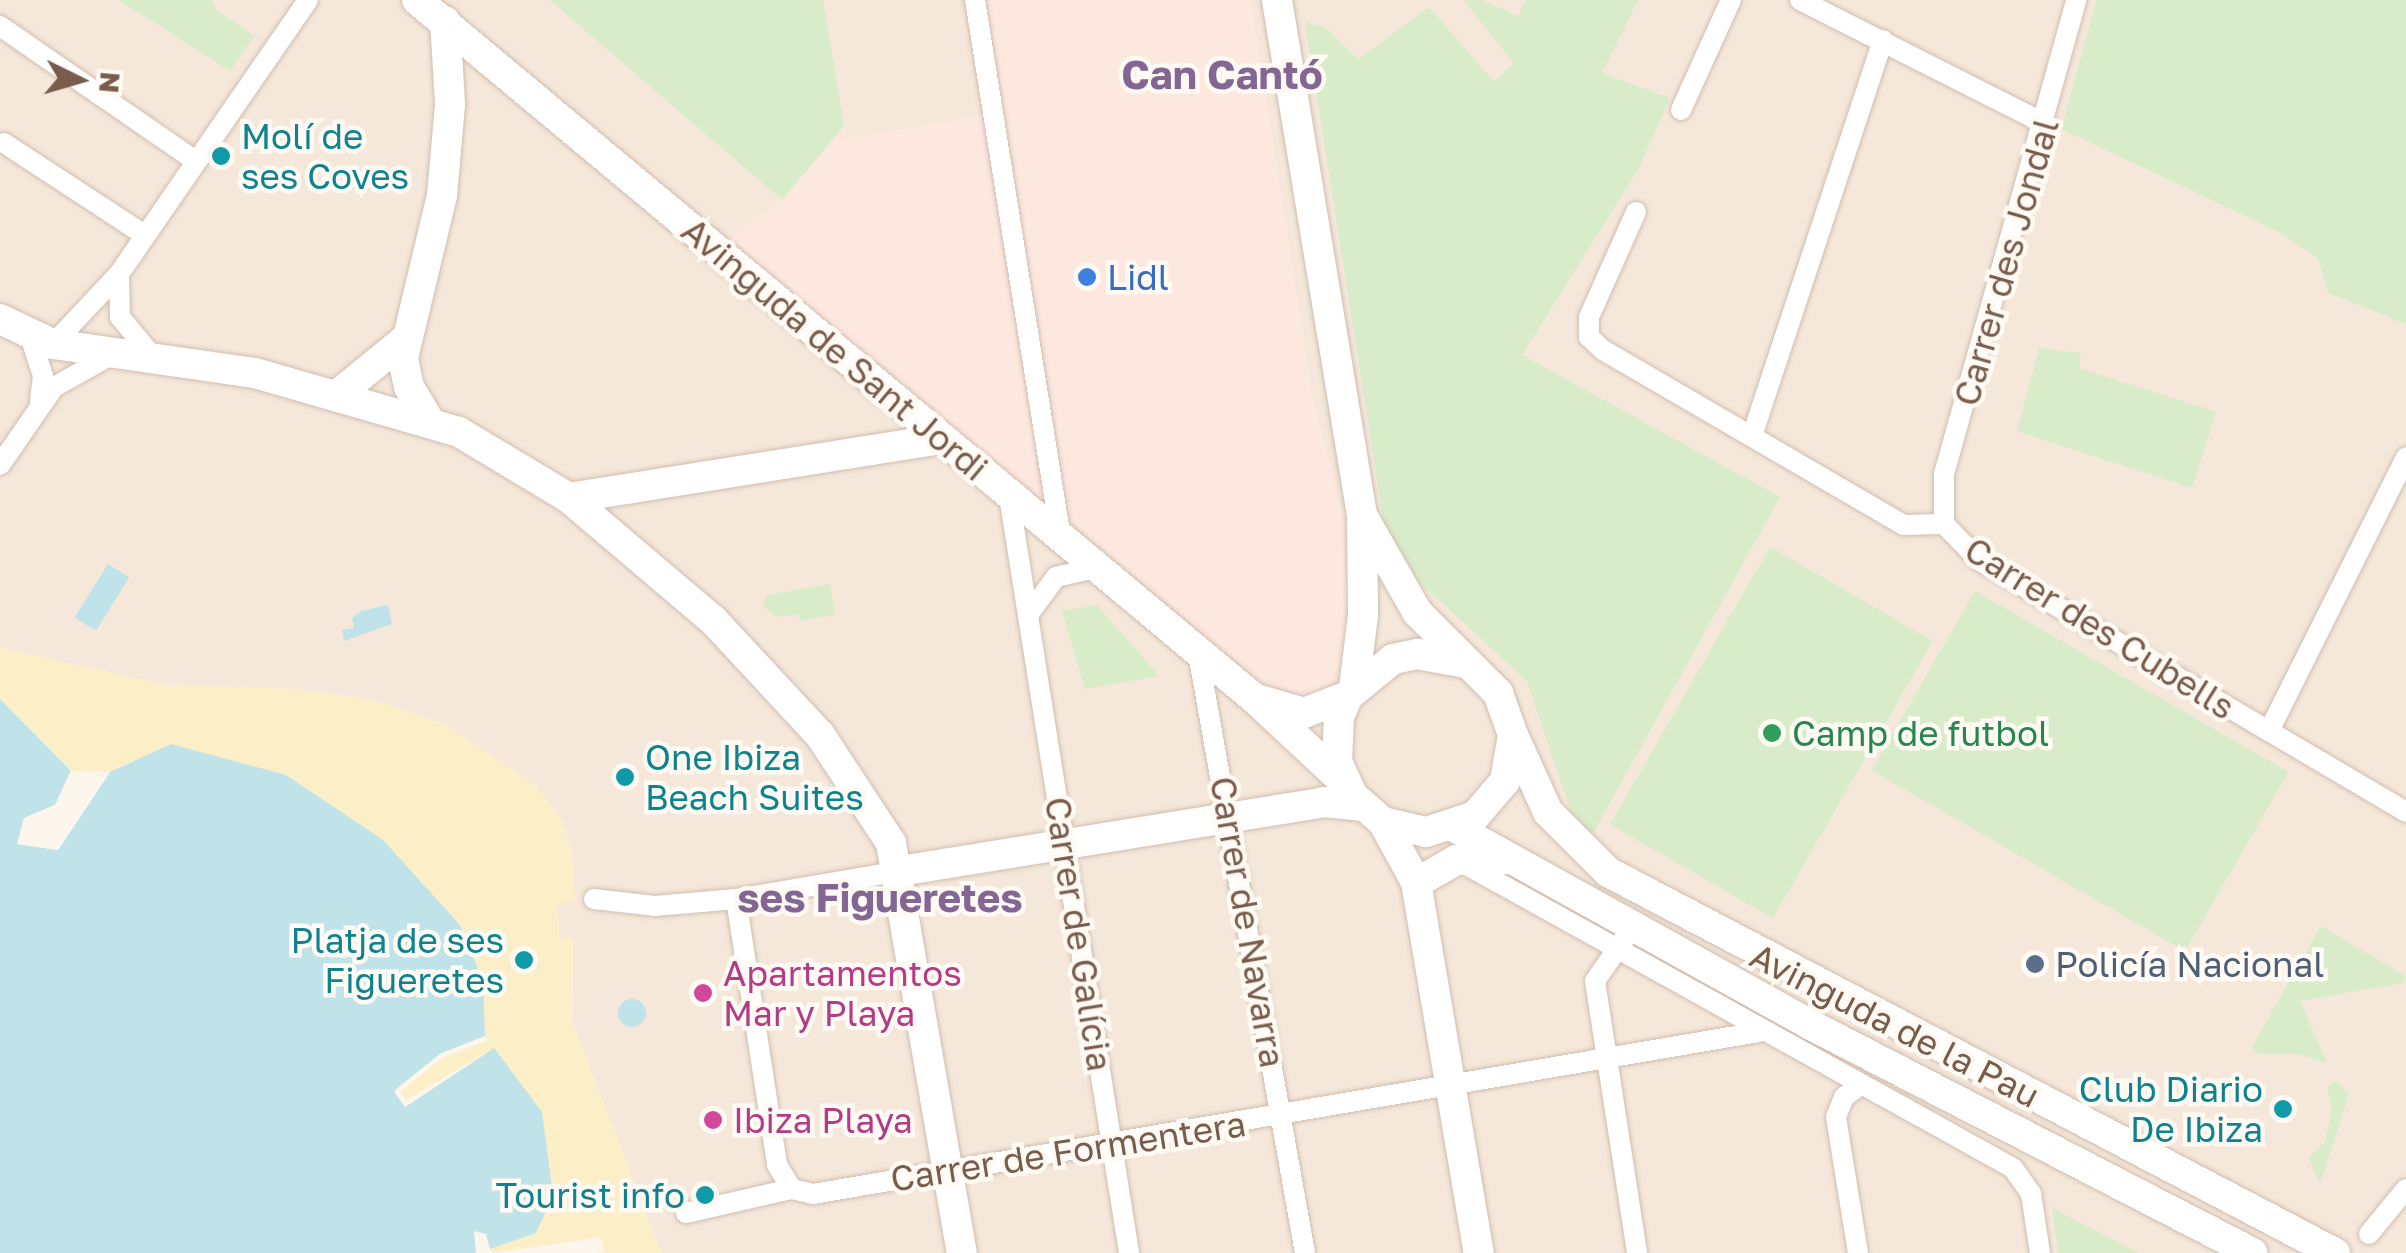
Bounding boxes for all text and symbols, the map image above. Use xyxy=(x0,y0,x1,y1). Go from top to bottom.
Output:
north arrow xyxy=(30,30,130,130)
district label: Can Cantó xyxy=(1121,50,1323,98)
text: N xyxy=(93,71,128,95)
street label: Carrer des Jondal xyxy=(1945,114,2067,410)
place label: Molí de ses Coves xyxy=(241,115,409,197)
marker: Molí de ses Coves xyxy=(210,145,232,167)
street label: Avinguda de Sant Jordi xyxy=(674,209,996,489)
place label: Lidl xyxy=(1107,256,1169,298)
marker: Lidl xyxy=(1076,266,1098,288)
street label: Carrer des Cubells xyxy=(1957,528,2243,728)
place label: Camp de futbol xyxy=(1792,712,2049,754)
marker: Camp de futbol xyxy=(1761,722,1783,744)
place label: One Ibiza Beach Suites xyxy=(645,736,864,818)
marker: One Ibiza Beach Suites xyxy=(614,766,636,788)
street label: Carrer de Navarra xyxy=(1202,773,1294,1071)
street label: Carrer de Galícia xyxy=(1037,794,1121,1074)
district label: ses Figueretes xyxy=(737,873,1023,921)
place label: Platja de ses Figueretes xyxy=(291,919,504,1001)
street label: Avinguda de la Pau xyxy=(1744,934,2046,1116)
place label: Policía Nacional xyxy=(2055,943,2324,985)
marker: Platja de ses Figueretes xyxy=(513,949,535,971)
place label: Apartamentos Mar y Playa xyxy=(723,952,962,1034)
marker: Policía Nacional xyxy=(2024,953,2046,975)
marker: Apartamentos Mar y Playa xyxy=(692,982,714,1004)
place label: Club Diario De Ibiza xyxy=(2079,1068,2263,1150)
marker: Club Diario De Ibiza xyxy=(2272,1098,2294,1120)
place label: Ibiza Playa xyxy=(733,1099,913,1141)
street label: Carrer de Formentera xyxy=(888,1102,1248,1200)
marker: Ibiza Playa xyxy=(702,1109,724,1131)
place label: Tourist info xyxy=(496,1174,685,1216)
marker: Tourist info xyxy=(694,1184,716,1206)

